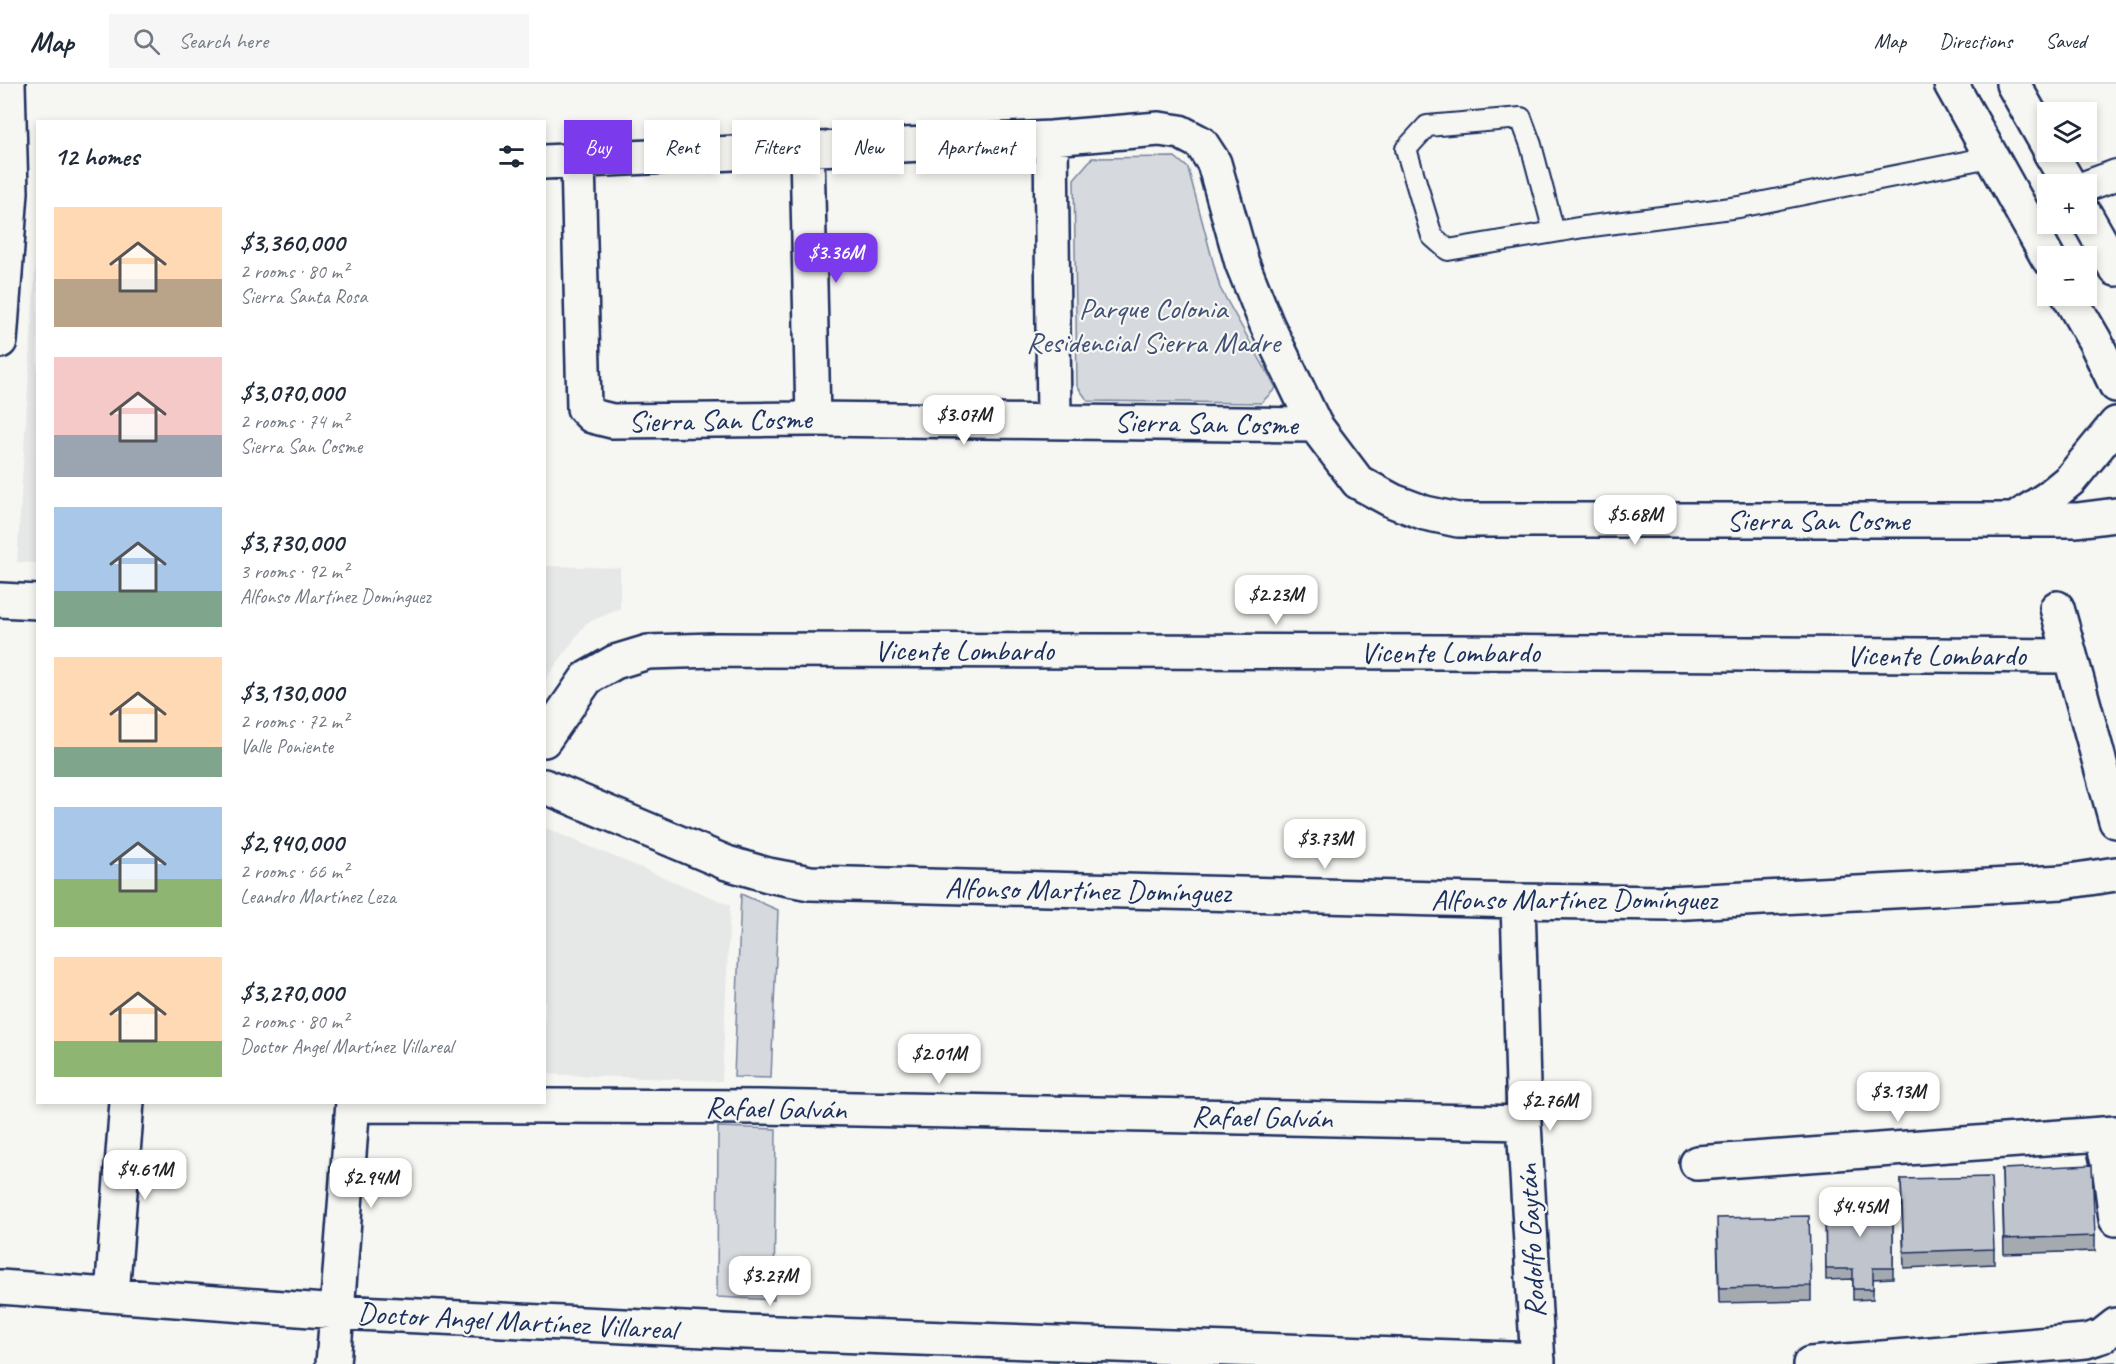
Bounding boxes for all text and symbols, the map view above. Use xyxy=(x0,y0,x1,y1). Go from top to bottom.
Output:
search box xyxy=(109,14,529,68)
text: Map xyxy=(30,24,73,59)
icon: search xyxy=(130,25,163,58)
text: Search here xyxy=(178,27,268,55)
text: Map xyxy=(1874,28,1906,54)
text: Directions xyxy=(1939,28,2012,54)
text: Saved xyxy=(2045,28,2086,54)
map controls xyxy=(2037,102,2097,306)
button: layers xyxy=(2037,102,2097,162)
chip: Buy xyxy=(564,120,632,174)
chip: Rent xyxy=(644,120,720,174)
chip: Filters xyxy=(732,120,820,174)
chip: New xyxy=(832,120,904,174)
chip: Apartment xyxy=(916,120,1036,174)
text: 12 homes xyxy=(54,140,139,173)
icon: filters xyxy=(495,140,528,173)
button: + xyxy=(2037,174,2097,234)
text: $3,360,000 xyxy=(240,226,344,259)
icon: home xyxy=(102,231,174,303)
pin: $3.36M xyxy=(787,233,885,284)
text: $3.36M xyxy=(809,240,863,265)
button: − xyxy=(2037,246,2097,306)
text: 2 rooms · 80 m² xyxy=(240,259,348,284)
text: Sierra Santa Rosa xyxy=(240,284,367,309)
park label: Parque Colonia Residencial Sierra Madre xyxy=(1026,289,1282,361)
text: $3,070,000 xyxy=(240,376,344,409)
icon: home xyxy=(102,381,174,453)
pin: $3.07M xyxy=(915,395,1013,446)
street label: Sierra San Cosme xyxy=(628,399,814,441)
text: $3.07M xyxy=(937,402,991,427)
street label: Sierra San Cosme xyxy=(1114,402,1300,444)
text: 2 rooms · 74 m² xyxy=(240,409,348,434)
text: Sierra San Cosme xyxy=(240,434,362,459)
pin: $5.68M xyxy=(1586,495,1684,546)
street label: Sierra San Cosme xyxy=(1726,501,1912,539)
text: $5.68M xyxy=(1608,502,1662,527)
text: $3,730,000 xyxy=(240,526,344,559)
icon: home xyxy=(102,531,174,603)
text: 3 rooms · 92 m² xyxy=(240,559,348,584)
pin: $2.23M xyxy=(1227,575,1325,626)
text: $2.23M xyxy=(1249,582,1303,607)
text: Alfonso Martínez Domínguez xyxy=(240,584,431,609)
street label: Vicente Lombardo xyxy=(874,631,1055,669)
street label: Vicente Lombardo xyxy=(1360,633,1541,671)
street label: Vicente Lombardo xyxy=(1846,636,2027,674)
text: $3,130,000 xyxy=(240,676,344,709)
icon: home xyxy=(102,681,174,753)
text: 2 rooms · 72 m² xyxy=(240,709,348,734)
text: Valle Poniente xyxy=(240,734,333,759)
pin: $3.73M xyxy=(1276,819,1374,870)
text: $2,940,000 xyxy=(240,826,344,859)
text: $3.73M xyxy=(1298,826,1352,851)
icon: home xyxy=(102,831,174,903)
text: 2 rooms · 66 m² xyxy=(240,859,348,884)
street label: Alfonso Martínez Domínguez xyxy=(945,869,1233,912)
street label: Alfonso Martínez Domínguez xyxy=(1431,880,1719,918)
text: Leandro Martínez Leza xyxy=(240,884,396,909)
text: $3,270,000 xyxy=(240,976,344,1009)
icon: home xyxy=(102,981,174,1053)
text: 2 rooms · 80 m² xyxy=(240,1009,348,1034)
text: Doctor Angel Martínez Villareal xyxy=(240,1034,453,1059)
pin: $2.01M xyxy=(890,1034,988,1085)
text: $2.01M xyxy=(912,1041,966,1066)
pin: $3.13M xyxy=(1849,1072,1947,1123)
text: $3.13M xyxy=(1871,1079,1925,1104)
pin: $2.76M xyxy=(1501,1081,1599,1132)
street label: Rafael Galván xyxy=(705,1088,848,1128)
text: $2.76M xyxy=(1523,1088,1577,1113)
street label: Rafael Galván xyxy=(1191,1097,1334,1137)
pin: $4.61M xyxy=(96,1150,194,1201)
text: $4.61M xyxy=(118,1157,172,1182)
pin: $2.94M xyxy=(322,1158,420,1209)
street label: Rodolfo Gaytán xyxy=(1508,1161,1554,1319)
text: $2.94M xyxy=(344,1165,398,1190)
pin: $4.45M xyxy=(1811,1187,1909,1238)
text: $4.45M xyxy=(1833,1194,1887,1219)
pin: $3.27M xyxy=(721,1256,819,1307)
text: $3.27M xyxy=(743,1263,797,1288)
street label: Doctor Angel Martínez Villareal xyxy=(356,1294,683,1349)

